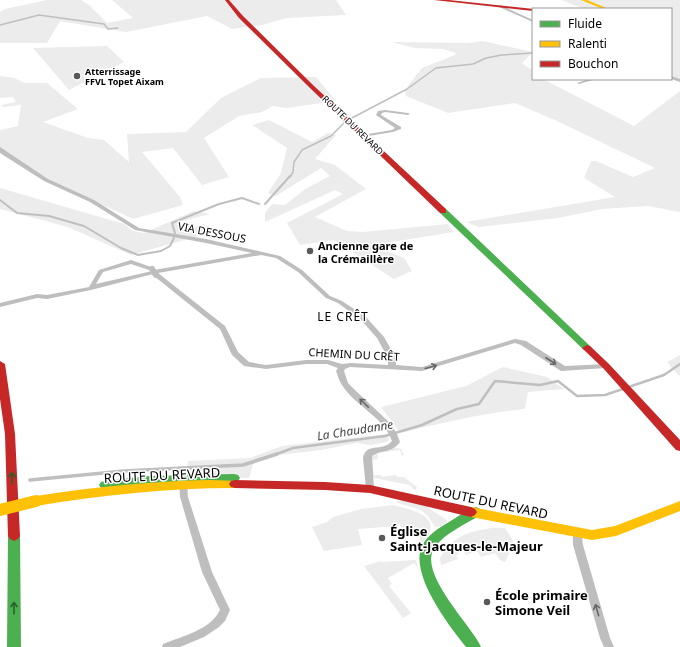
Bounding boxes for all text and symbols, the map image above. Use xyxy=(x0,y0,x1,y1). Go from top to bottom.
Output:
legend xyxy=(532,8,672,80)
text: Fluide xyxy=(568,15,602,32)
text: Ralenti xyxy=(568,35,607,52)
text: Bouchon xyxy=(568,55,618,72)
place label: Atterrissage FFVL Topet Aixam xyxy=(85,65,164,88)
marker: Atterrissage FFVL Topet Aixam xyxy=(72,71,82,81)
street label: ROUTE DU REVARD xyxy=(319,92,387,158)
street label: VIA DESSOUS xyxy=(177,218,247,246)
place label: Ancienne gare de la Crémaillère xyxy=(318,238,414,266)
marker: Ancienne gare de la Crémaillère xyxy=(305,246,315,256)
district label: LE CRÊT xyxy=(317,308,369,325)
street label: CHEMIN DU CRÊT xyxy=(308,344,400,364)
one-way arrow xyxy=(546,357,557,365)
one-way arrow xyxy=(424,363,437,370)
one-way arrow xyxy=(359,399,369,408)
water label: La Chaudanne xyxy=(316,416,394,444)
street label: ROUTE DU REVARD xyxy=(103,463,221,487)
one-way arrow xyxy=(8,472,16,485)
street label: ROUTE DU REVARD xyxy=(432,481,550,523)
place label: Église Saint-Jacques-le-Majeur xyxy=(390,522,543,555)
marker: Église Saint-Jacques-le-Majeur xyxy=(377,533,387,543)
place label: École primaire Simone Veil xyxy=(495,586,588,619)
marker: École primaire Simone Veil xyxy=(482,597,492,607)
one-way arrow xyxy=(10,602,18,615)
one-way arrow xyxy=(593,604,600,617)

